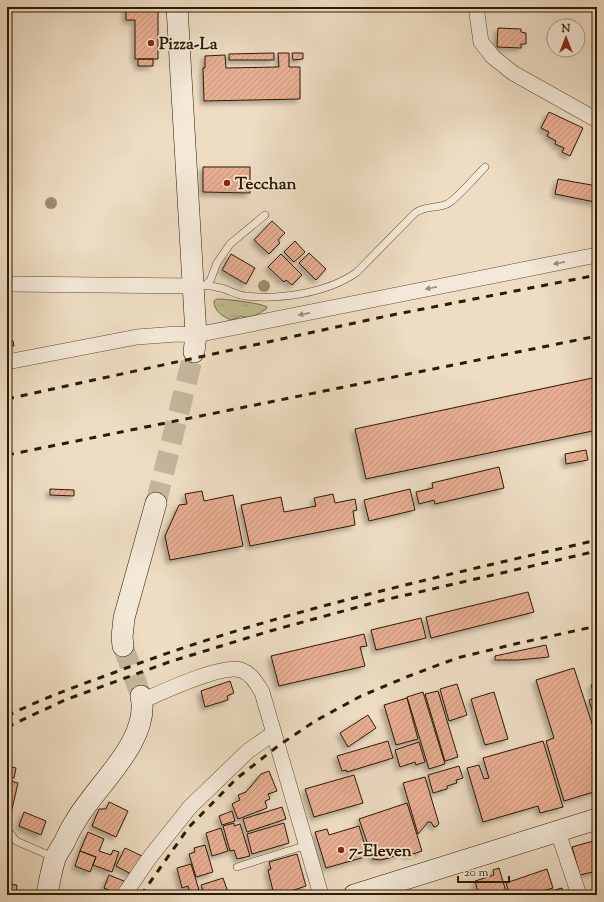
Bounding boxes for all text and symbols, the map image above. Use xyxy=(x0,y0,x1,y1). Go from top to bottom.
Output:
north arrow xyxy=(546,18,586,58)
text: N xyxy=(561,21,571,37)
place label: Pizza-La xyxy=(159,33,218,57)
marker: Pizza-La xyxy=(146,38,156,48)
place label: Tecchan xyxy=(235,173,297,197)
marker: Tecchan xyxy=(222,178,232,188)
one-way arrow xyxy=(553,260,565,266)
one-way arrow xyxy=(425,286,437,292)
one-way arrow xyxy=(298,311,310,317)
place label: 7-Eleven xyxy=(349,840,413,864)
marker: 7-Eleven xyxy=(336,845,346,855)
scale bar xyxy=(458,858,509,884)
text: 20 m xyxy=(464,864,489,882)

